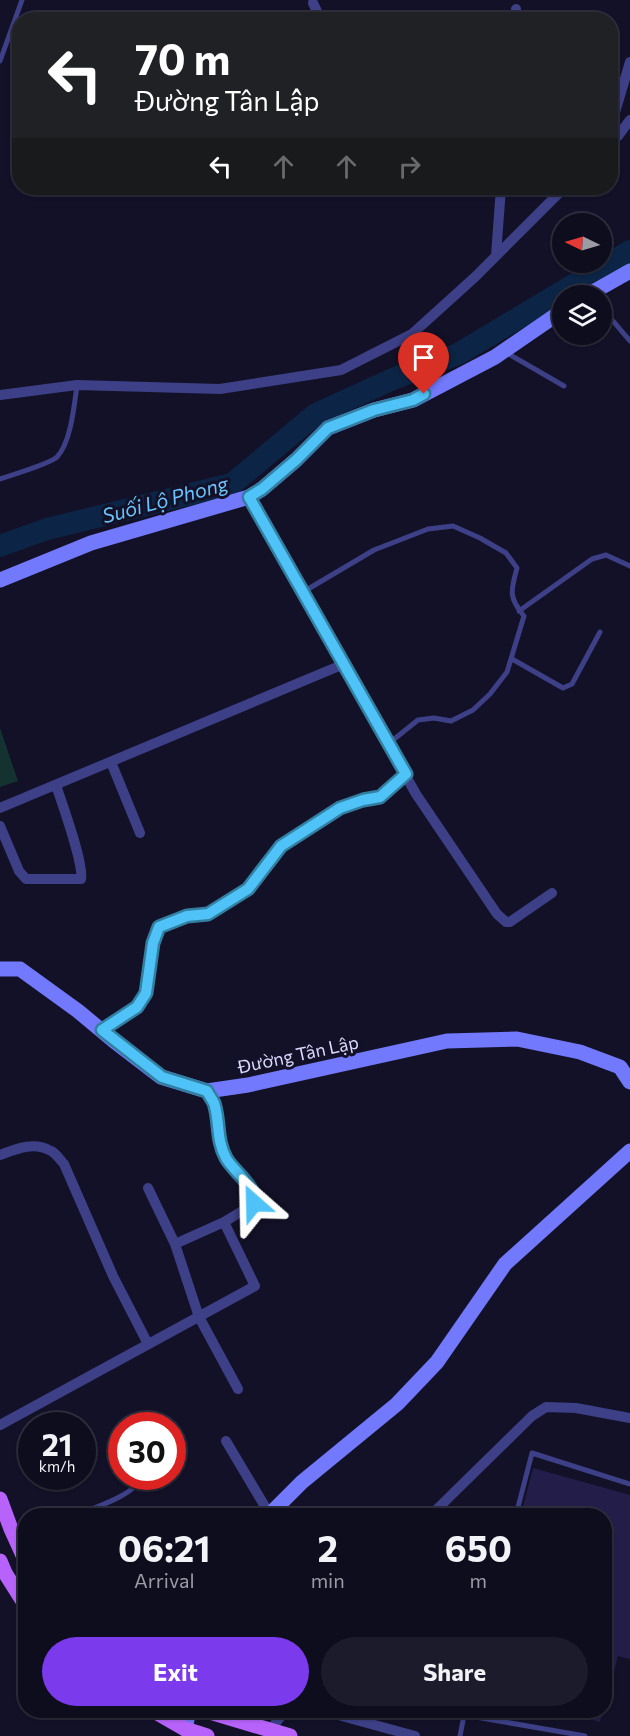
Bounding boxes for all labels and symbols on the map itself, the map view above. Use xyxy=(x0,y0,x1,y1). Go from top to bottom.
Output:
north arrow xyxy=(552,213,612,273)
pin xyxy=(398,332,449,394)
water label: Suối Lộ Phong xyxy=(99,470,232,527)
street label: Đường Tân Lập xyxy=(235,1030,360,1078)
position arrow xyxy=(222,1171,286,1235)
speed limit sign: 30 xyxy=(108,1412,186,1490)

